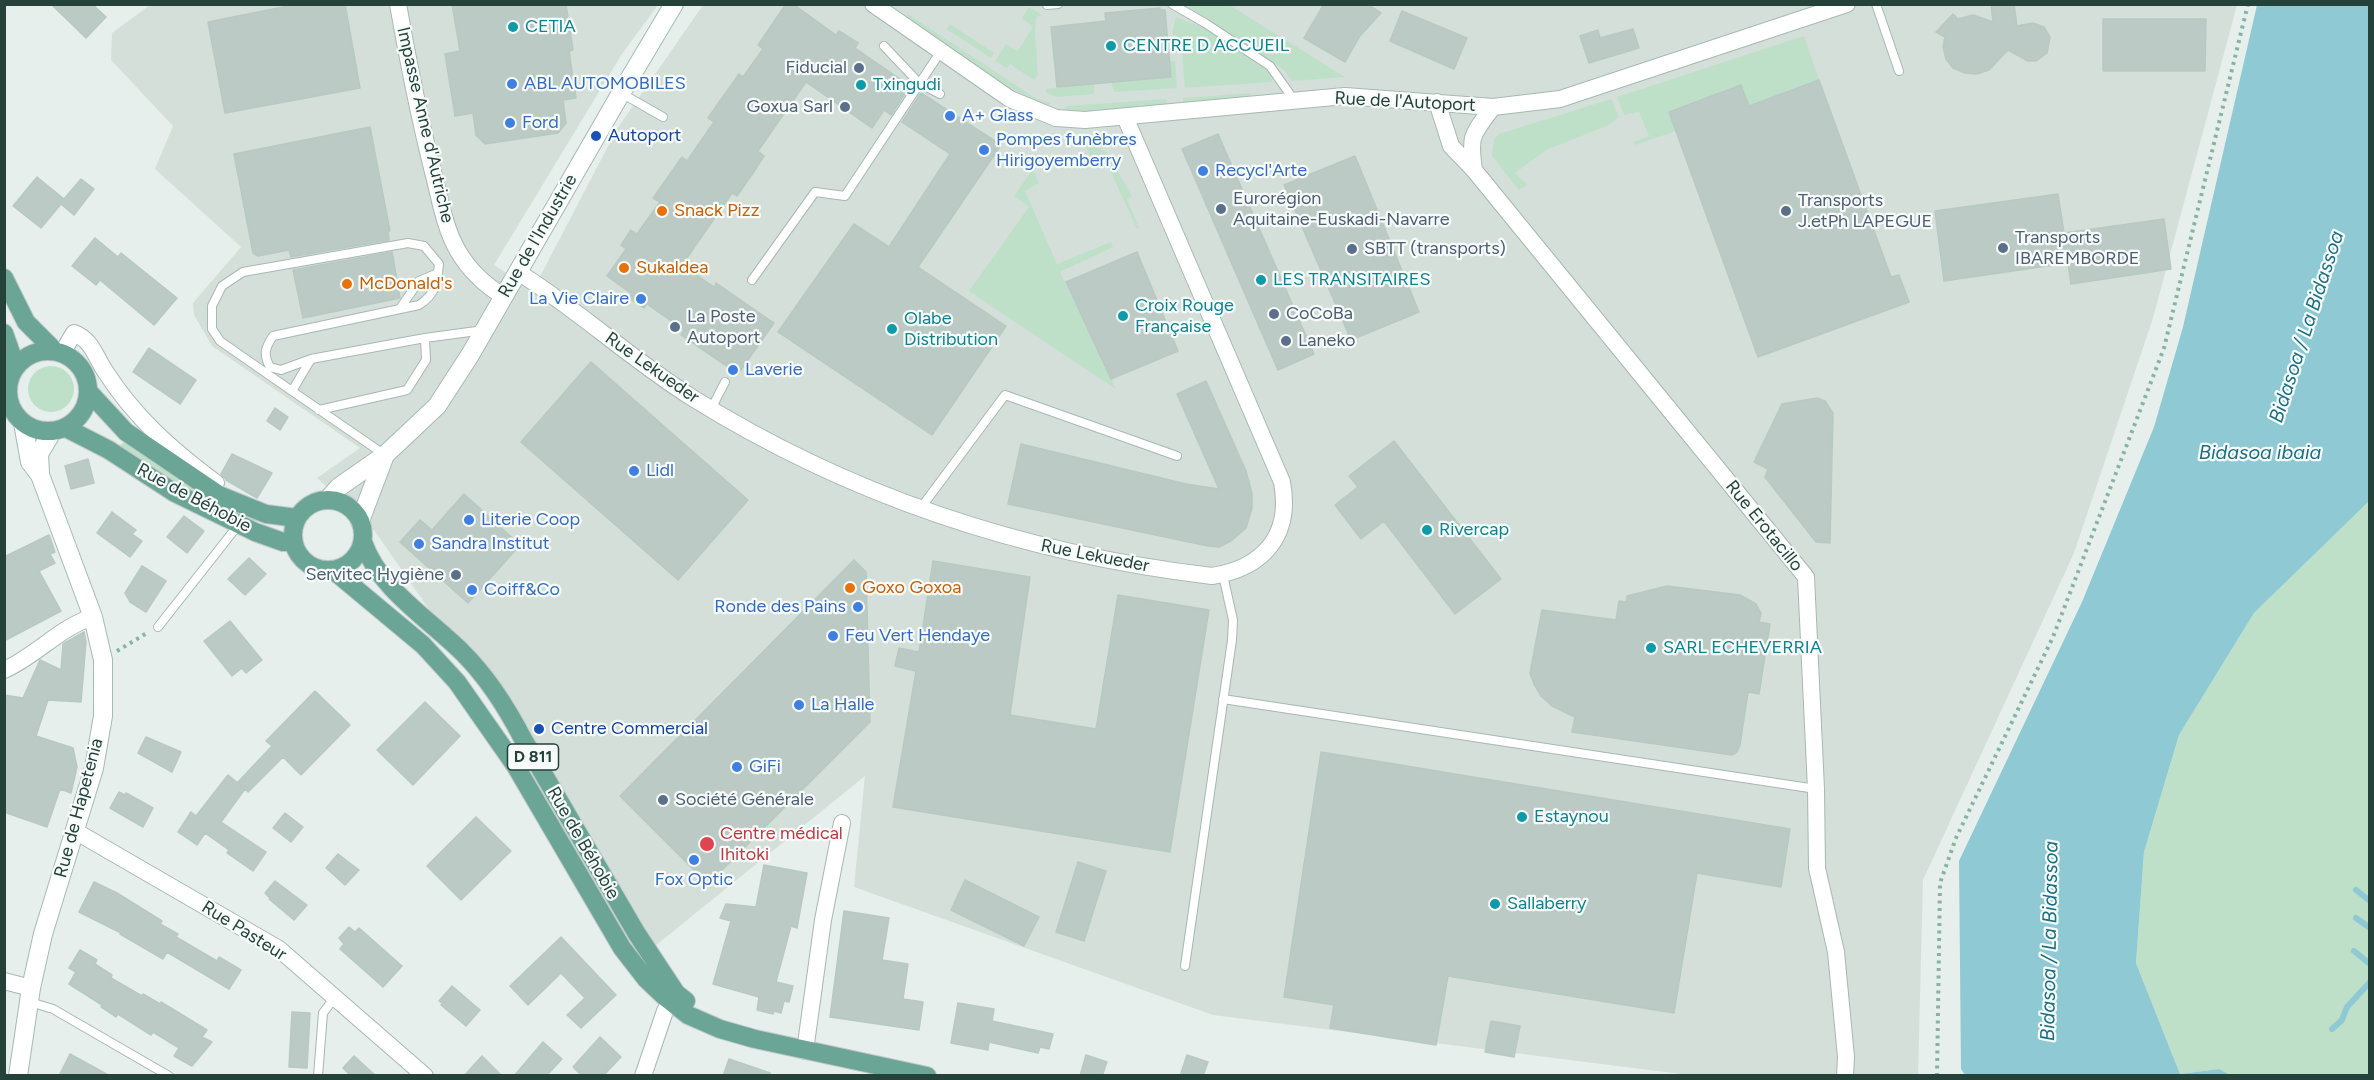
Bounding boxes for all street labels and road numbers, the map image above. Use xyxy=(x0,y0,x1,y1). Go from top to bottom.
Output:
street label: Impasse Anne d'Autriche xyxy=(392,25,458,225)
street label: Rue de l'Autoport xyxy=(1334,88,1476,116)
street label: Rue de l'Industrie xyxy=(494,171,582,301)
street label: Rue Lekueder xyxy=(601,328,703,408)
street label: Rue de Béhobie xyxy=(133,459,255,537)
street label: Rue Erotacillo xyxy=(1721,476,1807,576)
street label: Rue Lekueder xyxy=(1039,535,1151,577)
street label: Rue de Hapetenia xyxy=(50,736,108,880)
road number: D 811 xyxy=(508,744,558,770)
street label: Rue de Béhobie xyxy=(542,783,624,903)
street label: Rue Pasteur xyxy=(198,896,290,966)

